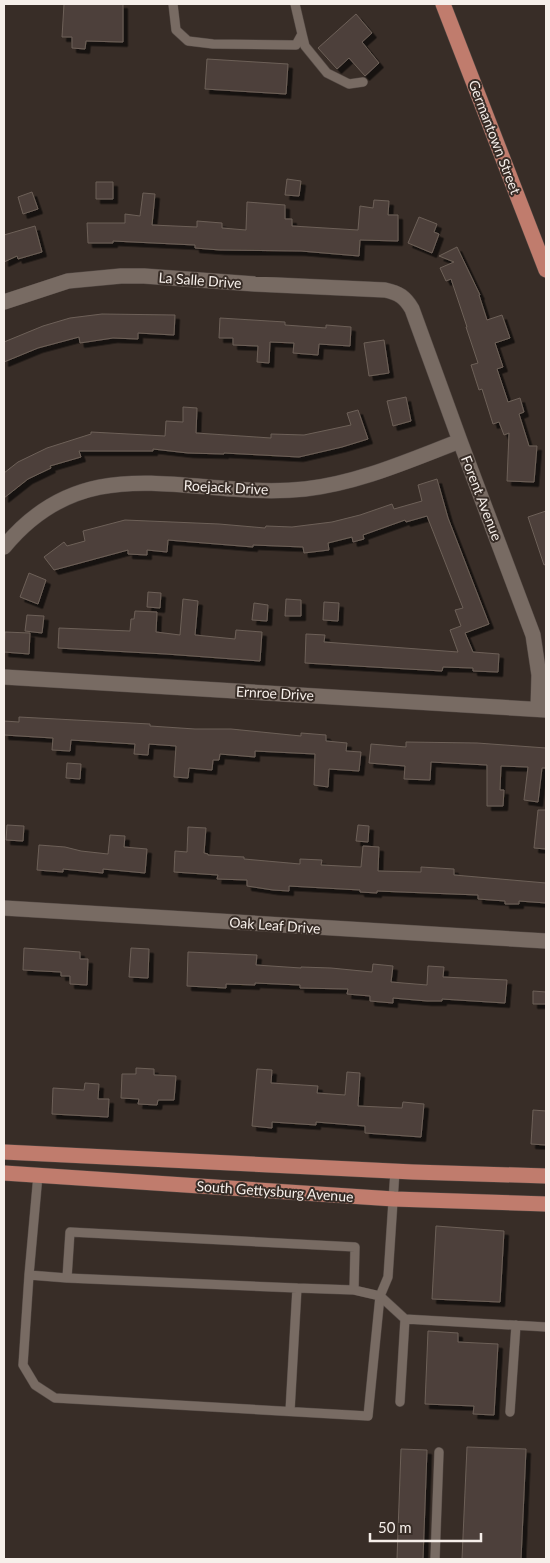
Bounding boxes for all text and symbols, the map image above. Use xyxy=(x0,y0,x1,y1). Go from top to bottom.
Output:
street label: Germantown Street xyxy=(465,78,525,196)
street label: La Salle Drive xyxy=(158,269,242,291)
street label: Forent Avenue xyxy=(458,453,506,543)
street label: Roejack Drive xyxy=(183,476,269,498)
street label: Ernroe Drive xyxy=(236,682,314,704)
street label: Oak Leaf Drive xyxy=(229,913,321,937)
street label: South Gettysburg Avenue xyxy=(196,1177,354,1205)
scale bar xyxy=(370,1510,481,1542)
text: 50 m xyxy=(378,1518,412,1536)

